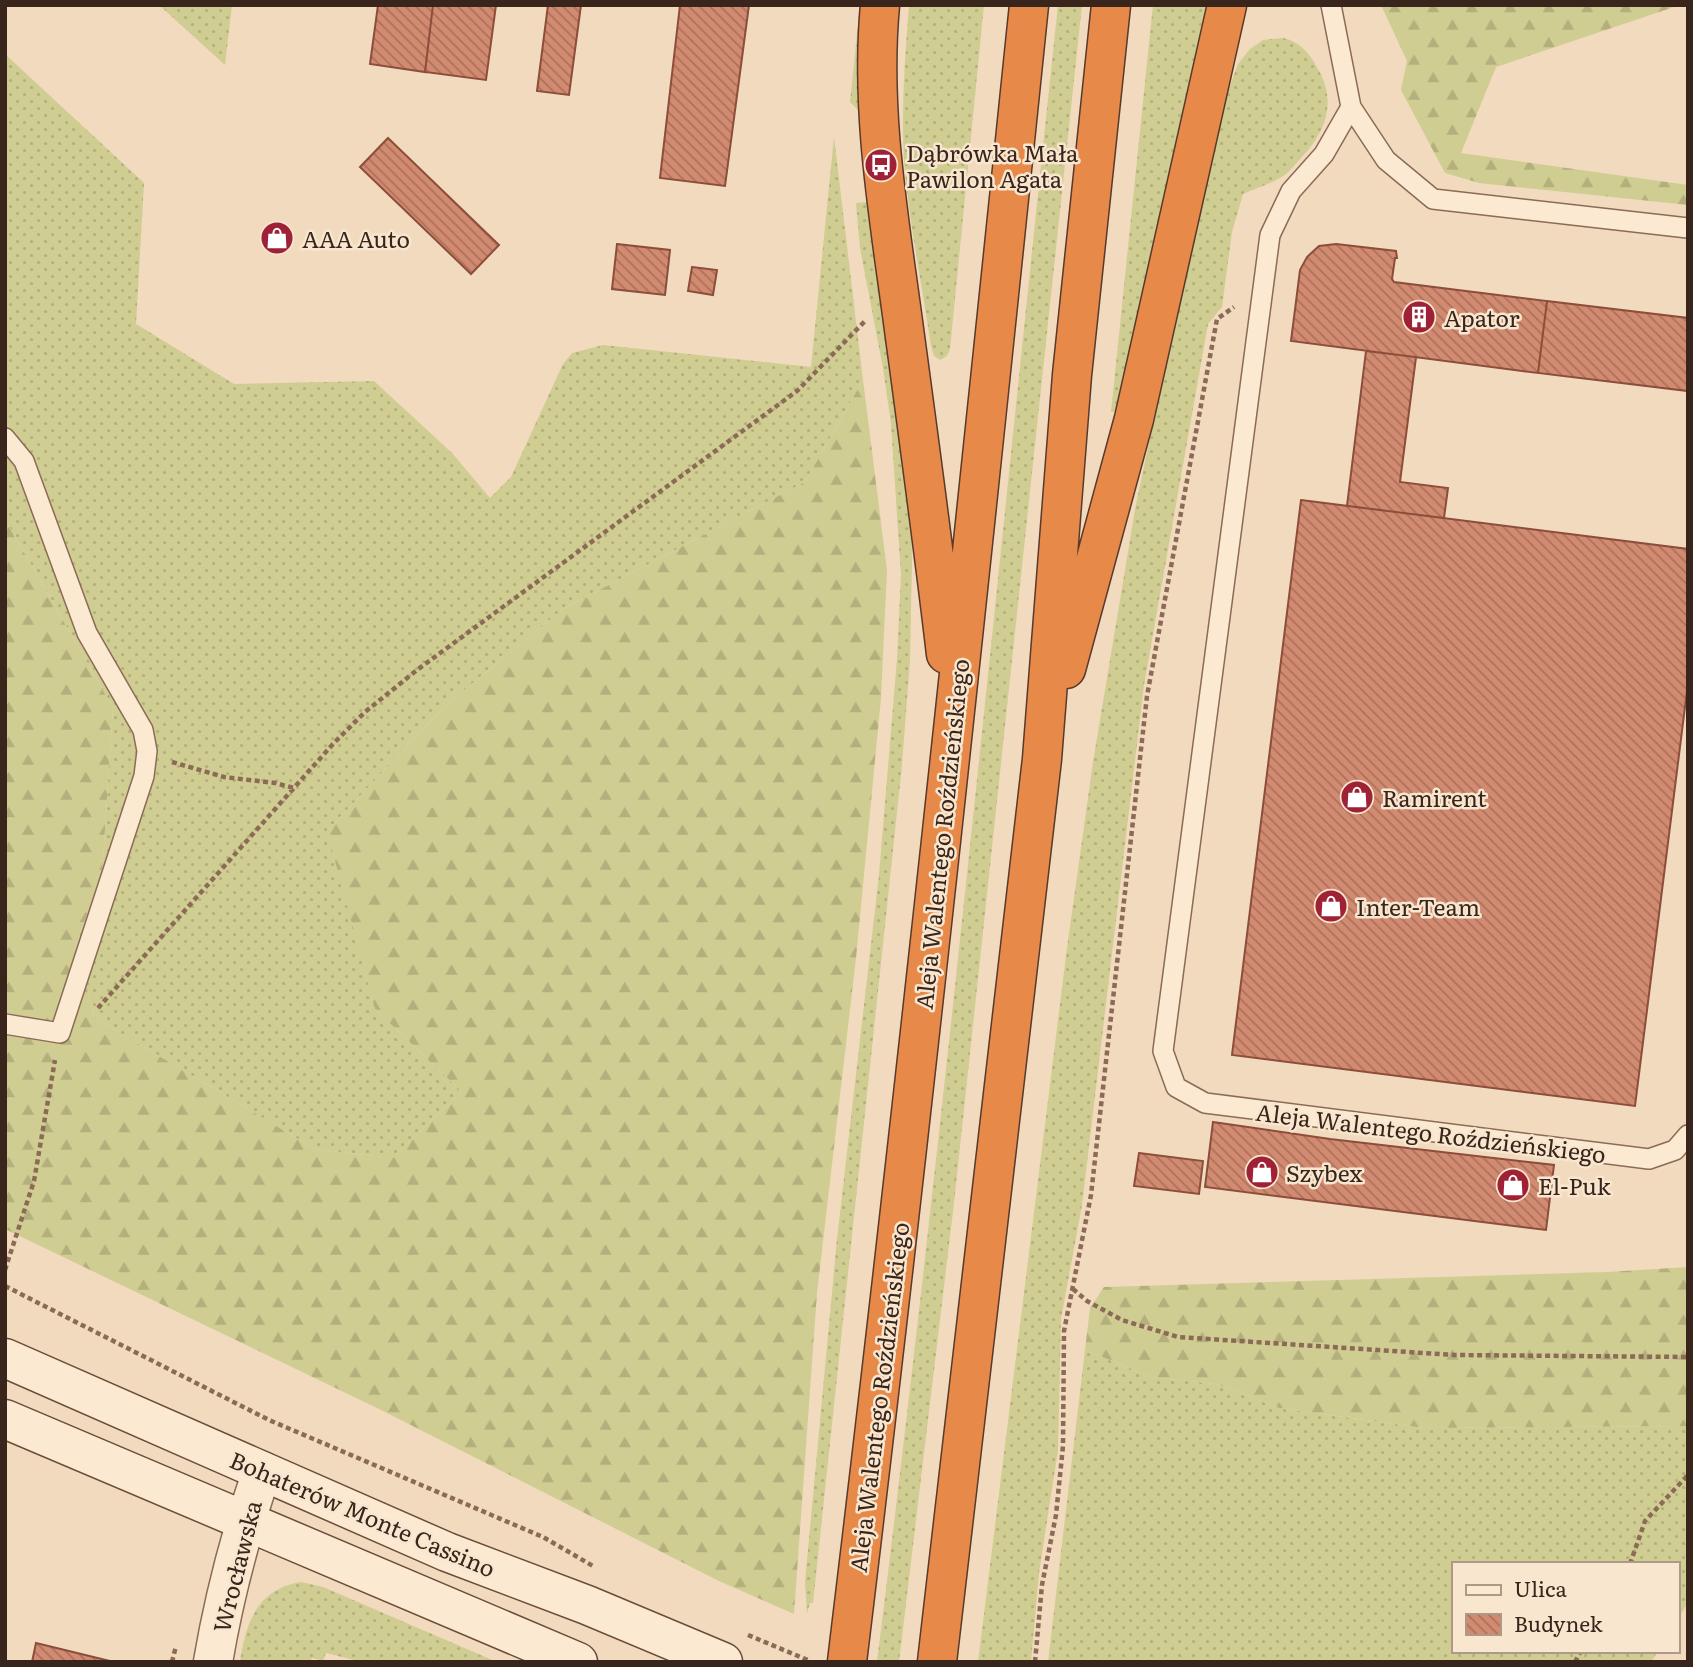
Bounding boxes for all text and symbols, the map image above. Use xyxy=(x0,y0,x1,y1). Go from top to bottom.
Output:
place label: Dąbrówka Mała Pawilon Agata xyxy=(906,135,1079,195)
bus stop icon: Dąbrówka Mała Pawilon Agata xyxy=(862,146,900,184)
shop icon: AAA Auto xyxy=(258,219,296,257)
place label: AAA Auto xyxy=(302,221,410,255)
building icon: Apator xyxy=(1400,298,1438,336)
place label: Apator xyxy=(1444,300,1520,334)
street label: Aleja Walentego Roździeńskiego xyxy=(906,657,976,1011)
shop icon: Ramirent xyxy=(1338,778,1376,816)
place label: Ramirent xyxy=(1382,780,1487,814)
shop icon: Inter-Team xyxy=(1312,887,1350,925)
place label: Inter-Team xyxy=(1356,889,1480,923)
street label: Aleja Walentego Roździeńskiego xyxy=(1254,1094,1608,1170)
shop icon: Szybex xyxy=(1243,1153,1281,1191)
place label: Szybex xyxy=(1286,1155,1363,1189)
shop icon: El-Puk xyxy=(1494,1166,1532,1204)
place label: El-Puk xyxy=(1538,1168,1612,1202)
street label: Aleja Walentego Roździeńskiego xyxy=(840,1220,916,1574)
street label: Bohaterów Monte Cassino xyxy=(225,1442,501,1584)
street label: Wrocławska xyxy=(203,1496,269,1636)
legend xyxy=(1452,1562,1679,1653)
text: Ulica xyxy=(1514,1572,1568,1603)
text: Budynek xyxy=(1514,1607,1603,1638)

